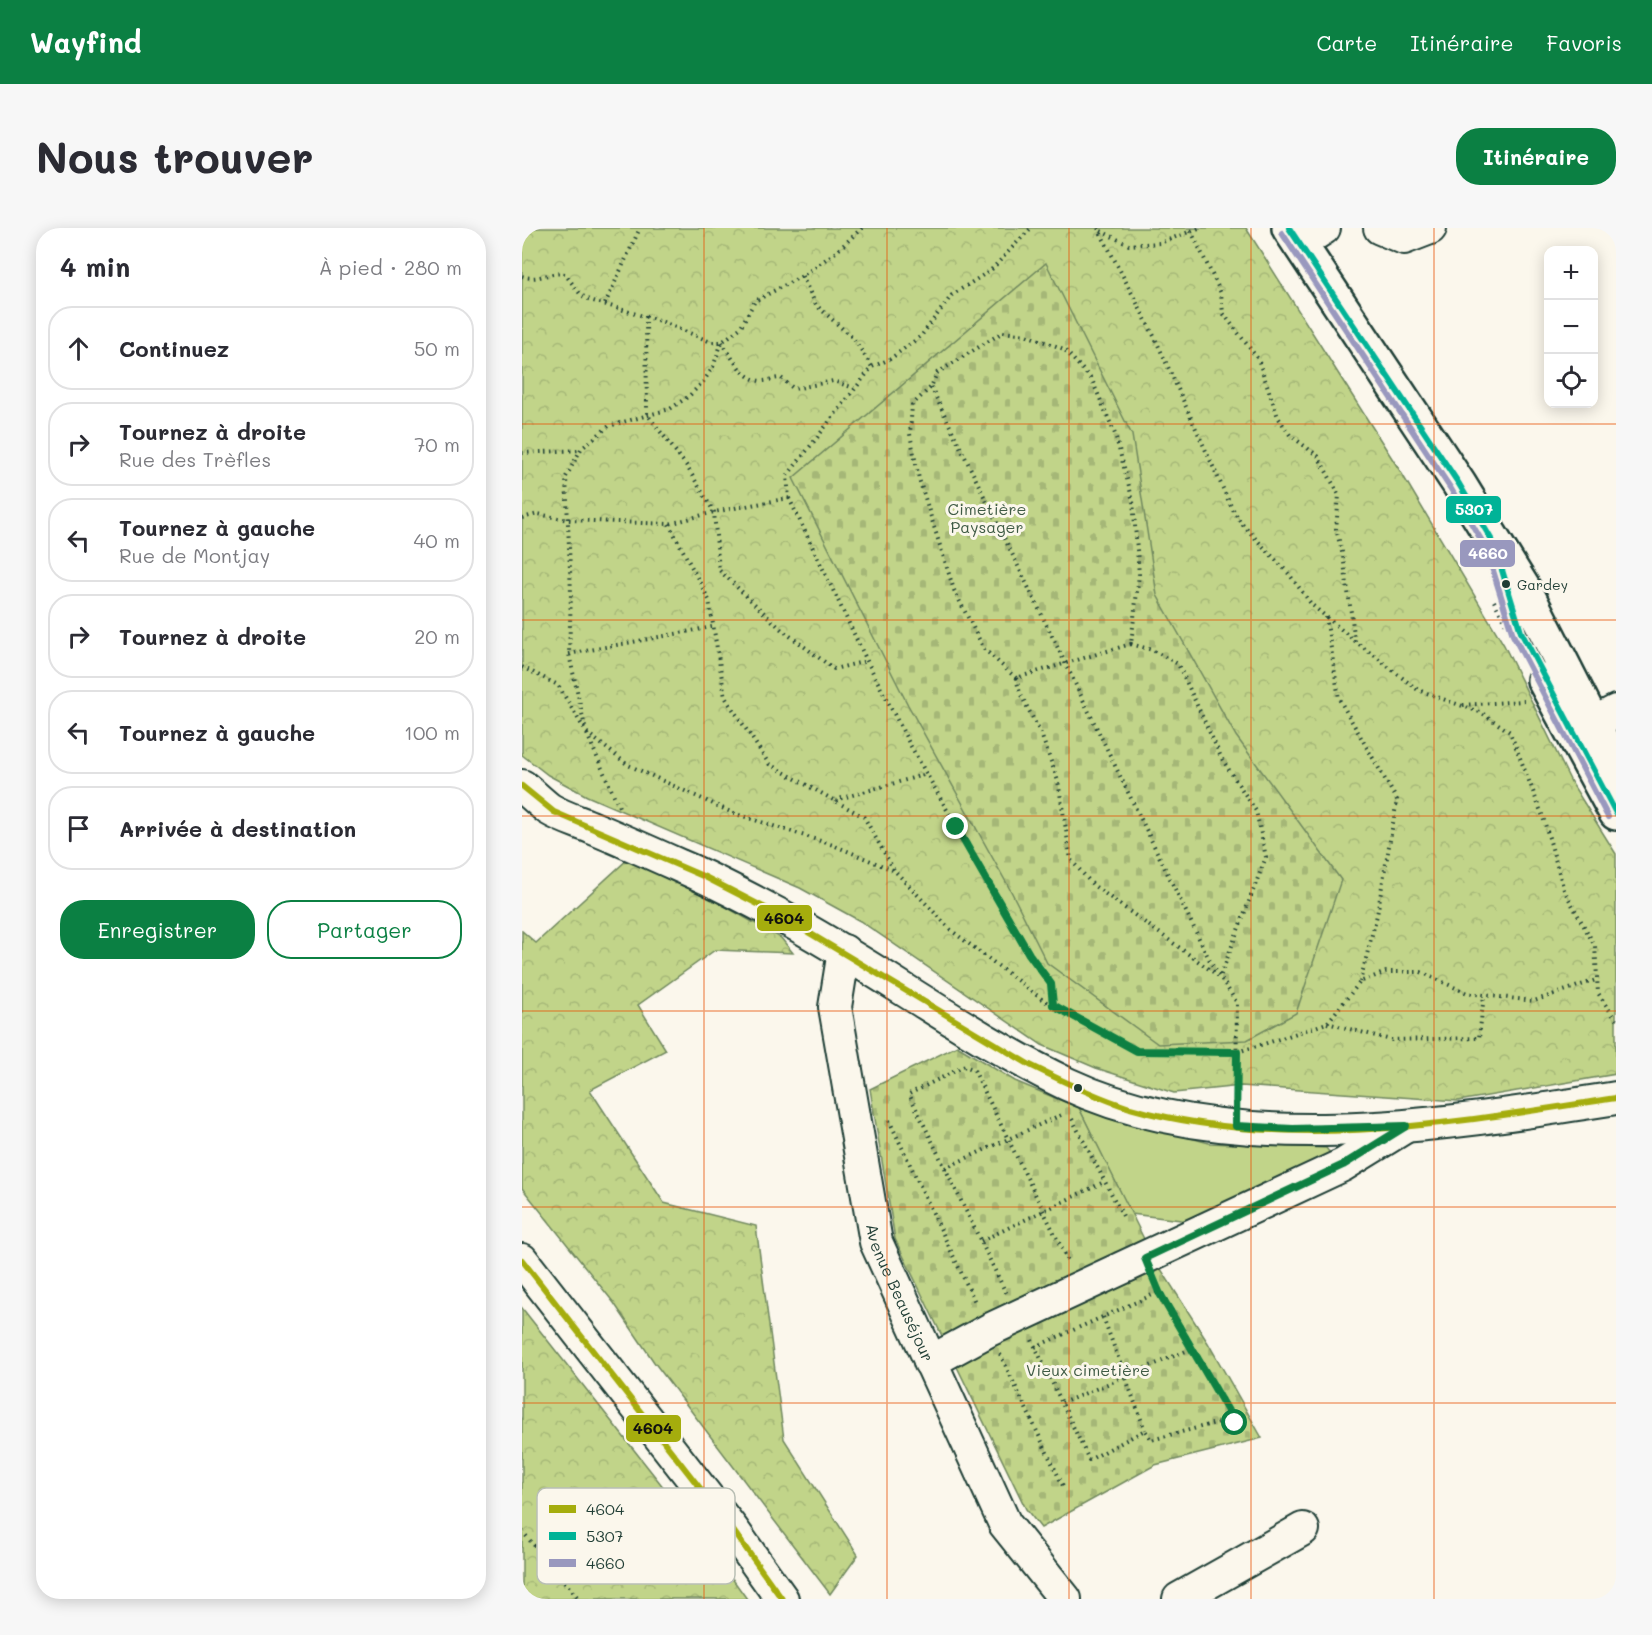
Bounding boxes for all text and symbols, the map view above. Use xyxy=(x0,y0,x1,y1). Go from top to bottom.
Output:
text: Wayfind xyxy=(30,24,141,60)
text: Carte xyxy=(1316,29,1377,56)
text: Itinéraire xyxy=(1410,29,1513,56)
text: Favoris xyxy=(1546,29,1622,56)
button: Itinéraire xyxy=(1456,128,1616,185)
text: Nous trouver xyxy=(36,129,314,184)
map controls xyxy=(1544,246,1598,408)
button: + xyxy=(1544,246,1598,300)
text: 4 min xyxy=(60,250,130,284)
text: À pied · 280 m xyxy=(319,254,462,280)
button: − xyxy=(1544,300,1598,354)
icon: ahead xyxy=(62,332,95,365)
text: Continuez xyxy=(119,334,229,363)
text: 50 m xyxy=(414,335,460,361)
button: locate xyxy=(1544,354,1598,408)
text: Tournez à droite xyxy=(119,417,306,446)
icon: right xyxy=(62,428,95,461)
text: 70 m xyxy=(414,431,460,457)
text: Rue des Trèfles xyxy=(119,446,271,472)
line badge: 5307 xyxy=(1445,495,1502,524)
park label: Cimetière Paysager xyxy=(948,498,1026,537)
text: 5307 xyxy=(1455,498,1493,519)
text: Tournez à gauche xyxy=(119,513,315,542)
icon: left xyxy=(62,524,95,557)
text: 40 m xyxy=(414,527,460,553)
line badge: 4660 xyxy=(1459,539,1516,568)
text: Rue de Montjay xyxy=(119,542,270,568)
text: 4660 xyxy=(1468,542,1508,563)
place label: Gardey xyxy=(1517,575,1568,594)
marker: Gardey xyxy=(1500,578,1512,590)
icon: right xyxy=(62,620,95,653)
text: Tournez à droite xyxy=(119,622,306,651)
text: 20 m xyxy=(414,623,460,649)
icon: left xyxy=(62,716,95,749)
text: Tournez à gauche xyxy=(119,718,315,747)
text: 100 m xyxy=(404,719,460,745)
icon: arrive xyxy=(62,812,95,845)
route end xyxy=(942,813,968,839)
text: Arrivée à destination xyxy=(119,814,356,843)
button: Enregistrer xyxy=(60,900,255,959)
button: Partager xyxy=(267,900,462,959)
line badge: 4604 xyxy=(756,904,813,932)
text: 4604 xyxy=(764,907,804,928)
unlabelled marker xyxy=(1072,1082,1084,1094)
street label: Avenue Beauséjour xyxy=(862,1222,940,1365)
park label: Vieux cimetière xyxy=(1026,1359,1150,1380)
route start xyxy=(1221,1409,1247,1435)
line badge: 4604 xyxy=(625,1414,682,1443)
text: 4604 xyxy=(633,1417,673,1438)
legend xyxy=(537,1488,735,1584)
text: 4604 xyxy=(586,1498,625,1519)
text: 5307 xyxy=(586,1525,624,1546)
text: 4660 xyxy=(586,1552,625,1573)

